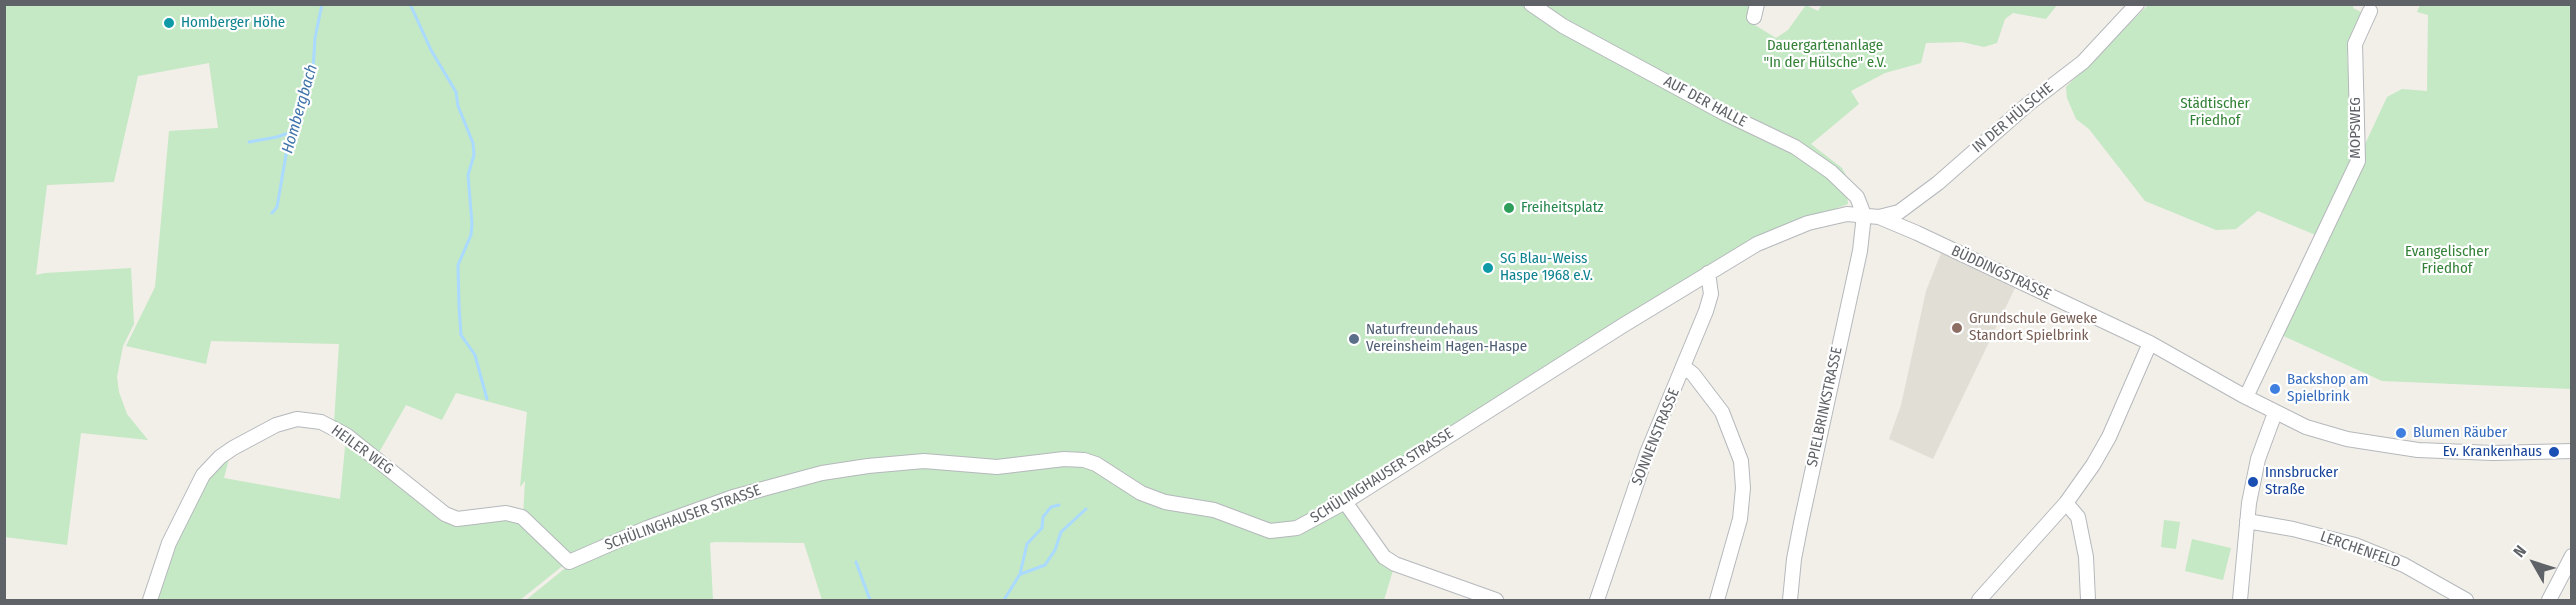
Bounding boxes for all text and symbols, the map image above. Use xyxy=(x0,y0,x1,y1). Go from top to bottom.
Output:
place label: Homberger Höhe xyxy=(181,14,285,32)
marker: Homberger Höhe xyxy=(162,16,176,30)
park label: Dauergartenanlage "In der Hülsche" e.V. xyxy=(1763,37,1887,72)
water label: Hombergbach xyxy=(278,62,322,156)
street label: AUF DER HALLE xyxy=(1660,73,1750,131)
street label: IN DER HÜLSCHE xyxy=(1969,79,2057,157)
park label: Städtischer Friedhof xyxy=(2180,95,2250,130)
street label: MOPSWEG xyxy=(2347,97,2365,159)
place label: Freiheitsplatz xyxy=(1521,199,1603,217)
marker: Freiheitsplatz xyxy=(1502,201,1516,215)
street label: BÜDDINGSTRASSE xyxy=(1948,242,2054,304)
park label: Evangelischer Friedhof xyxy=(2405,243,2489,278)
place label: SG Blau-Weiss Haspe 1968 e.V. xyxy=(1500,250,1593,285)
marker: SG Blau-Weiss Haspe 1968 e.V. xyxy=(1481,261,1495,275)
place label: Grundschule Geweke Standort Spielbrink xyxy=(1969,310,2098,345)
place label: Naturfreundehaus Vereinsheim Hagen-Haspe xyxy=(1366,321,1527,356)
marker: Grundschule Geweke Standort Spielbrink xyxy=(1950,321,1964,335)
marker: Naturfreundehaus Vereinsheim Hagen-Haspe xyxy=(1347,332,1361,346)
street label: SPIELBRINKSTRASSE xyxy=(1804,345,1846,469)
place label: Backshop am Spielbrink xyxy=(2287,371,2368,406)
marker: Backshop am Spielbrink xyxy=(2268,382,2282,396)
street label: SONNENSTRASSE xyxy=(1628,386,1684,488)
street label: HEILER WEG xyxy=(328,422,396,478)
place label: Blumen Räuber xyxy=(2413,424,2507,442)
street label: SCHÜLINGHAUSER STRASSE xyxy=(1307,425,1457,527)
marker: Blumen Räuber xyxy=(2394,426,2408,440)
place label: Ev. Krankenhaus xyxy=(2443,443,2542,461)
marker: Ev. Krankenhaus xyxy=(2547,445,2561,459)
place label: Innsbrucker Straße xyxy=(2265,464,2338,499)
marker: Innsbrucker Straße xyxy=(2246,475,2260,489)
street label: SCHÜLINGHAUSER STRASSE xyxy=(602,481,764,555)
street label: LERCHENFELD xyxy=(2318,528,2402,572)
north arrow xyxy=(2504,533,2564,593)
text: N xyxy=(2509,542,2530,561)

